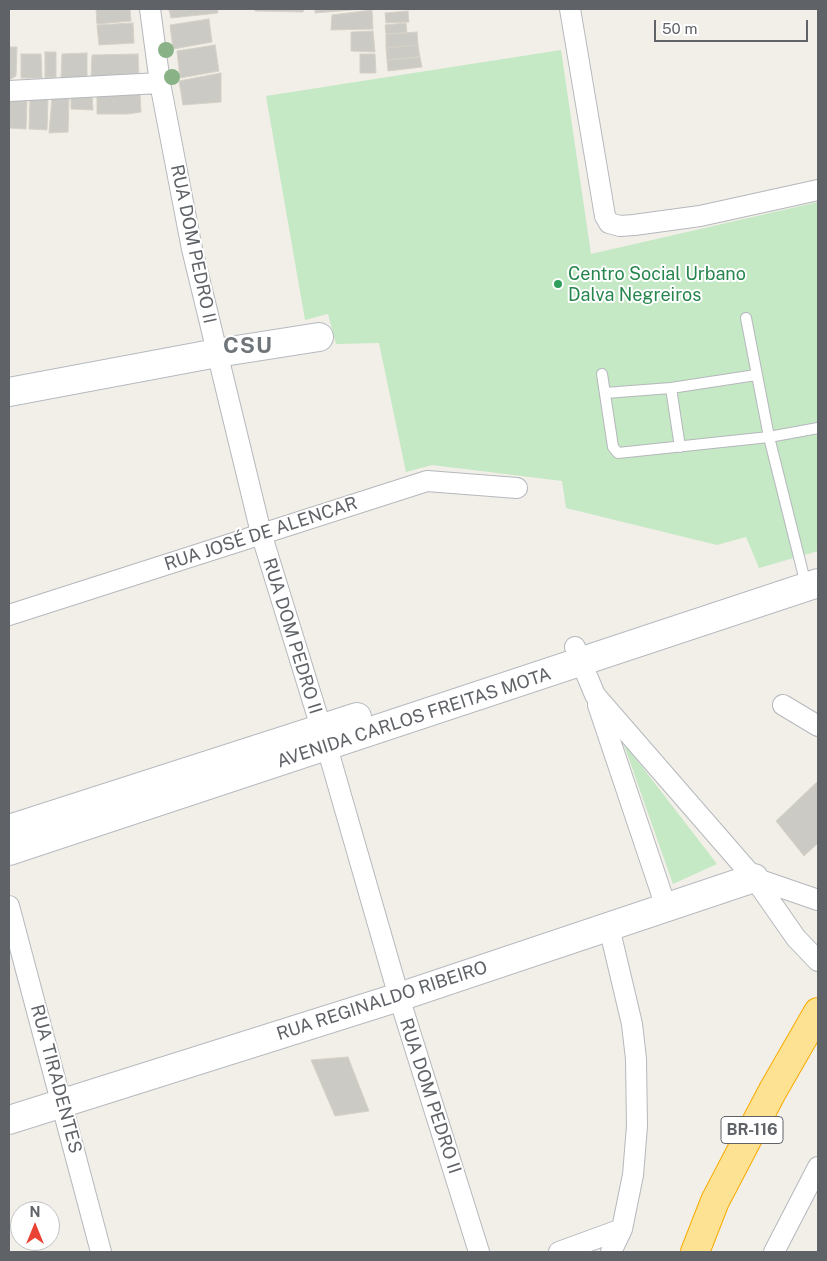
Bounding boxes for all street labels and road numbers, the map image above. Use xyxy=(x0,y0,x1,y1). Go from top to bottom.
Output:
street label: RUA DOM PEDRO II xyxy=(166,163,220,325)
street label: RUA JOSÉ DE ALENCAR xyxy=(162,493,360,575)
street label: RUA DOM PEDRO II xyxy=(258,555,326,717)
street label: AVENIDA CARLOS FREITAS MOTA xyxy=(274,663,554,773)
street label: RUA REGINALDO RIBEIRO xyxy=(274,957,490,1045)
street label: RUA TIRADENTES xyxy=(26,1002,86,1156)
street label: RUA DOM PEDRO II xyxy=(395,1016,465,1176)
road number: BR-116 xyxy=(721,1116,783,1144)

